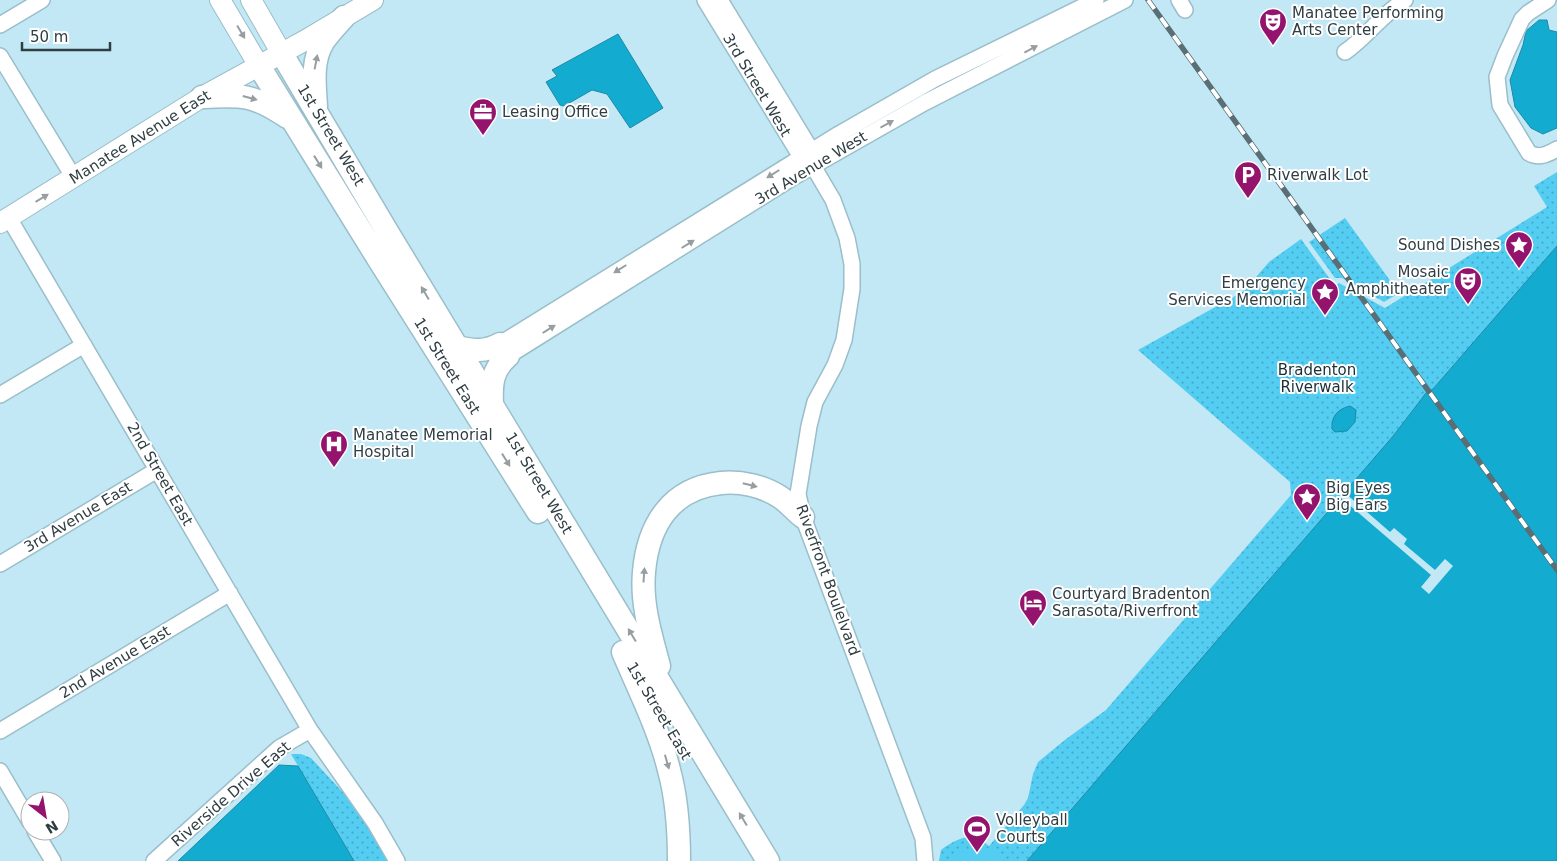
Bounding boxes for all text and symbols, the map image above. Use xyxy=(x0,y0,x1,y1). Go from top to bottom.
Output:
place label: Manatee Performing Arts Center xyxy=(1292,4,1444,39)
theatre icon: Manatee Performing Arts Center xyxy=(1258,7,1288,46)
scale bar xyxy=(22,20,110,52)
one-way arrow xyxy=(236,26,245,39)
text: 50 m xyxy=(30,28,68,46)
street label: 3rd Street West xyxy=(719,30,795,140)
one-way arrow xyxy=(1024,45,1038,53)
one-way arrow xyxy=(312,55,320,70)
street label: 1st Street West xyxy=(294,81,368,189)
street label: Manatee Avenue East xyxy=(66,86,214,188)
one-way arrow xyxy=(242,94,258,102)
office icon: Leasing Office xyxy=(468,97,498,136)
place label: Leasing Office xyxy=(502,103,608,121)
one-way arrow xyxy=(879,120,894,128)
street label: 3rd Avenue West xyxy=(752,127,870,208)
one-way arrow xyxy=(313,155,323,169)
parking icon: Riverwalk Lot xyxy=(1233,160,1263,199)
place label: Riverwalk Lot xyxy=(1267,166,1368,184)
one-way arrow xyxy=(766,169,779,178)
one-way arrow xyxy=(35,193,48,202)
place icon: Sound Dishes xyxy=(1504,230,1534,269)
place label: Sound Dishes xyxy=(1398,236,1500,254)
one-way arrow xyxy=(681,239,694,248)
place label: Mosaic Amphitheater xyxy=(1346,263,1450,298)
one-way arrow xyxy=(613,264,627,273)
theatre icon: Mosaic Amphitheater xyxy=(1453,266,1483,305)
place label: Emergency Services Memorial xyxy=(1168,274,1306,309)
place icon: Emergency Services Memorial xyxy=(1310,277,1340,316)
one-way arrow xyxy=(420,287,430,300)
street label: 1st Street East xyxy=(410,314,484,418)
one-way arrow xyxy=(543,325,556,334)
park label: Bradenton Riverwalk xyxy=(1278,361,1356,396)
street label: 2nd Street East xyxy=(123,419,197,529)
place label: Manatee Memorial Hospital xyxy=(353,426,493,461)
hospital icon: Manatee Memorial Hospital xyxy=(319,429,349,468)
street label: 1st Street West xyxy=(502,429,576,537)
one-way arrow xyxy=(501,453,511,466)
street label: 3rd Avenue East xyxy=(21,478,135,556)
place label: Big Eyes Big Ears xyxy=(1326,479,1390,514)
one-way arrow xyxy=(742,481,757,489)
place icon: Big Eyes Big Ears xyxy=(1292,482,1322,521)
street label: Riverfront Boulelvard xyxy=(792,502,864,658)
one-way arrow xyxy=(640,567,648,583)
place label: Courtyard Bradenton Sarasota/Riverfront xyxy=(1052,585,1210,620)
hotel icon: Courtyard Bradenton Sarasota/Riverfront xyxy=(1018,588,1048,627)
street label: 2nd Avenue East xyxy=(56,622,174,702)
one-way arrow xyxy=(627,629,636,642)
street label: 1st Street East xyxy=(623,659,695,763)
street label: Riverside Drive East xyxy=(168,737,294,850)
one-way arrow xyxy=(664,755,672,770)
north arrow xyxy=(20,791,70,841)
place label: Volleyball Courts xyxy=(996,811,1068,846)
one-way arrow xyxy=(738,813,747,826)
sports icon: Volleyball Courts xyxy=(962,814,992,853)
text: N xyxy=(43,817,61,837)

